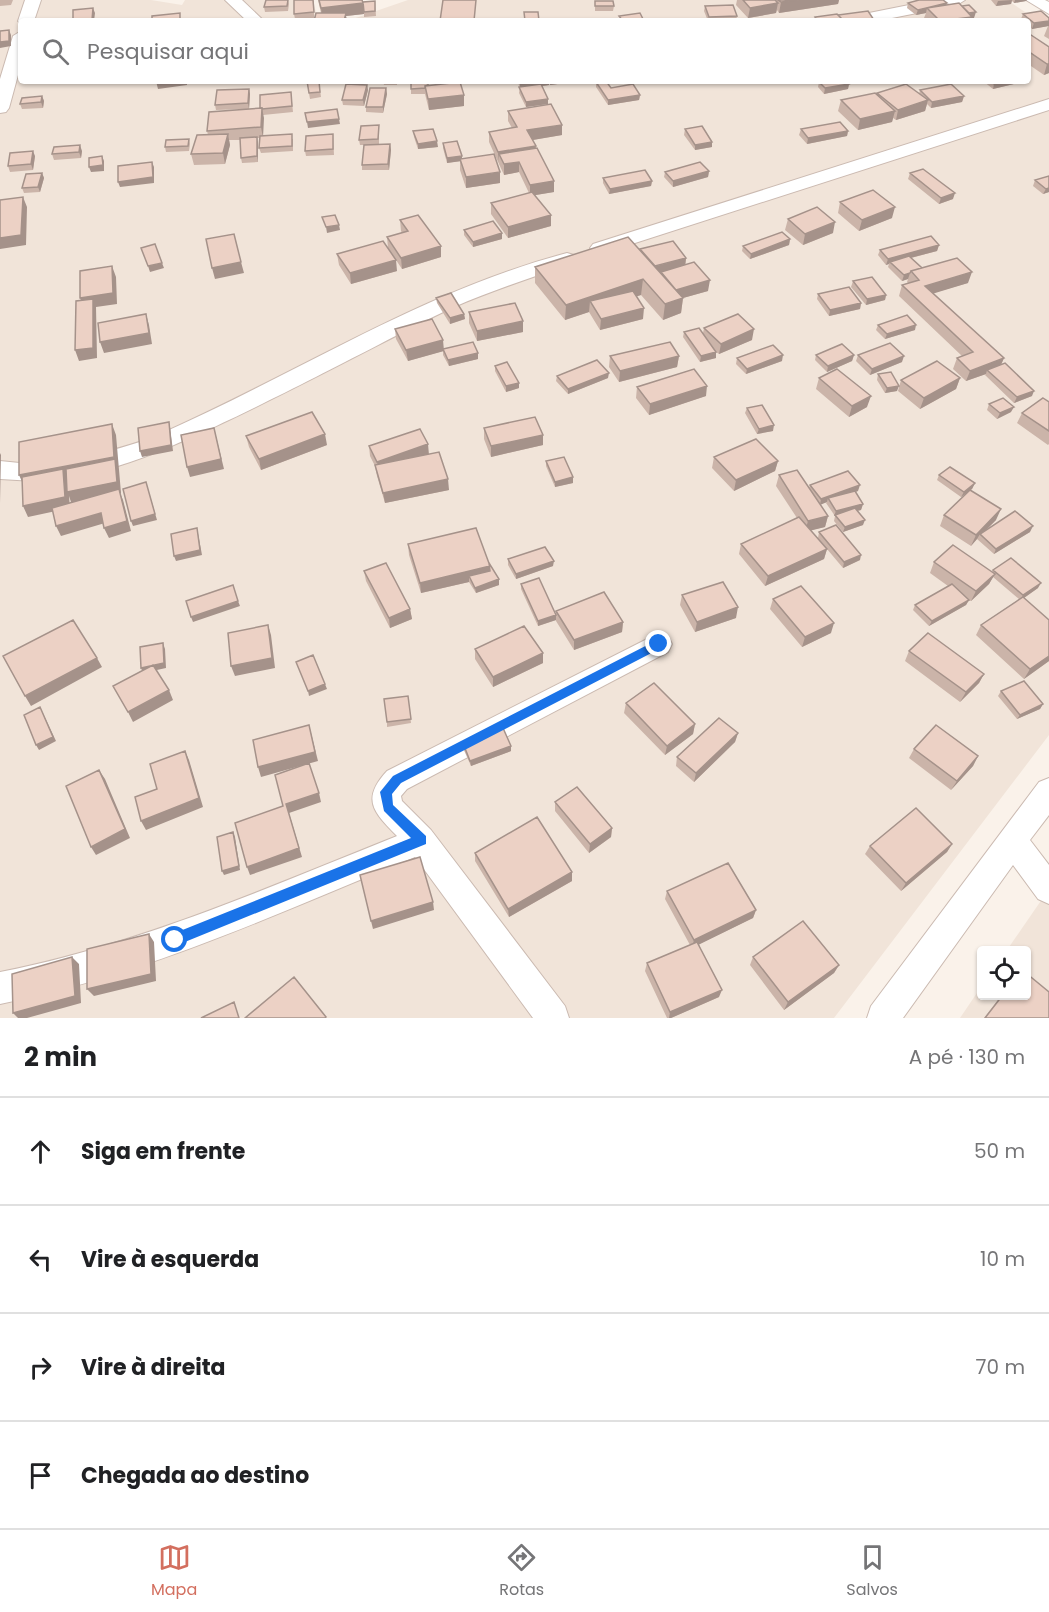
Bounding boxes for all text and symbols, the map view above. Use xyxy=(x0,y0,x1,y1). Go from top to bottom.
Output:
search box xyxy=(18,18,1031,84)
icon: search xyxy=(39,35,72,68)
text: Pesquisar aqui xyxy=(87,36,249,67)
route end xyxy=(645,630,671,656)
route start xyxy=(161,926,187,952)
map controls xyxy=(977,946,1031,1000)
button: locate xyxy=(977,946,1031,1000)
text: 2 min xyxy=(24,1039,97,1075)
text: A pé · 130 m xyxy=(909,1043,1025,1071)
icon: ahead xyxy=(24,1135,57,1168)
text: Siga em frente xyxy=(81,1136,245,1167)
text: 50 m xyxy=(974,1137,1025,1165)
icon: left xyxy=(24,1243,57,1276)
text: Vire à esquerda xyxy=(81,1244,259,1275)
text: 10 m xyxy=(980,1245,1025,1273)
icon: right xyxy=(24,1351,57,1384)
text: Vire à direita xyxy=(81,1352,226,1383)
text: 70 m xyxy=(976,1353,1025,1381)
icon: arrive xyxy=(24,1459,57,1492)
text: Chegada ao destino xyxy=(81,1460,309,1491)
tab: Mapa xyxy=(151,1541,197,1602)
tab: Rotas xyxy=(499,1541,544,1602)
tab: Salvos xyxy=(846,1541,898,1602)

